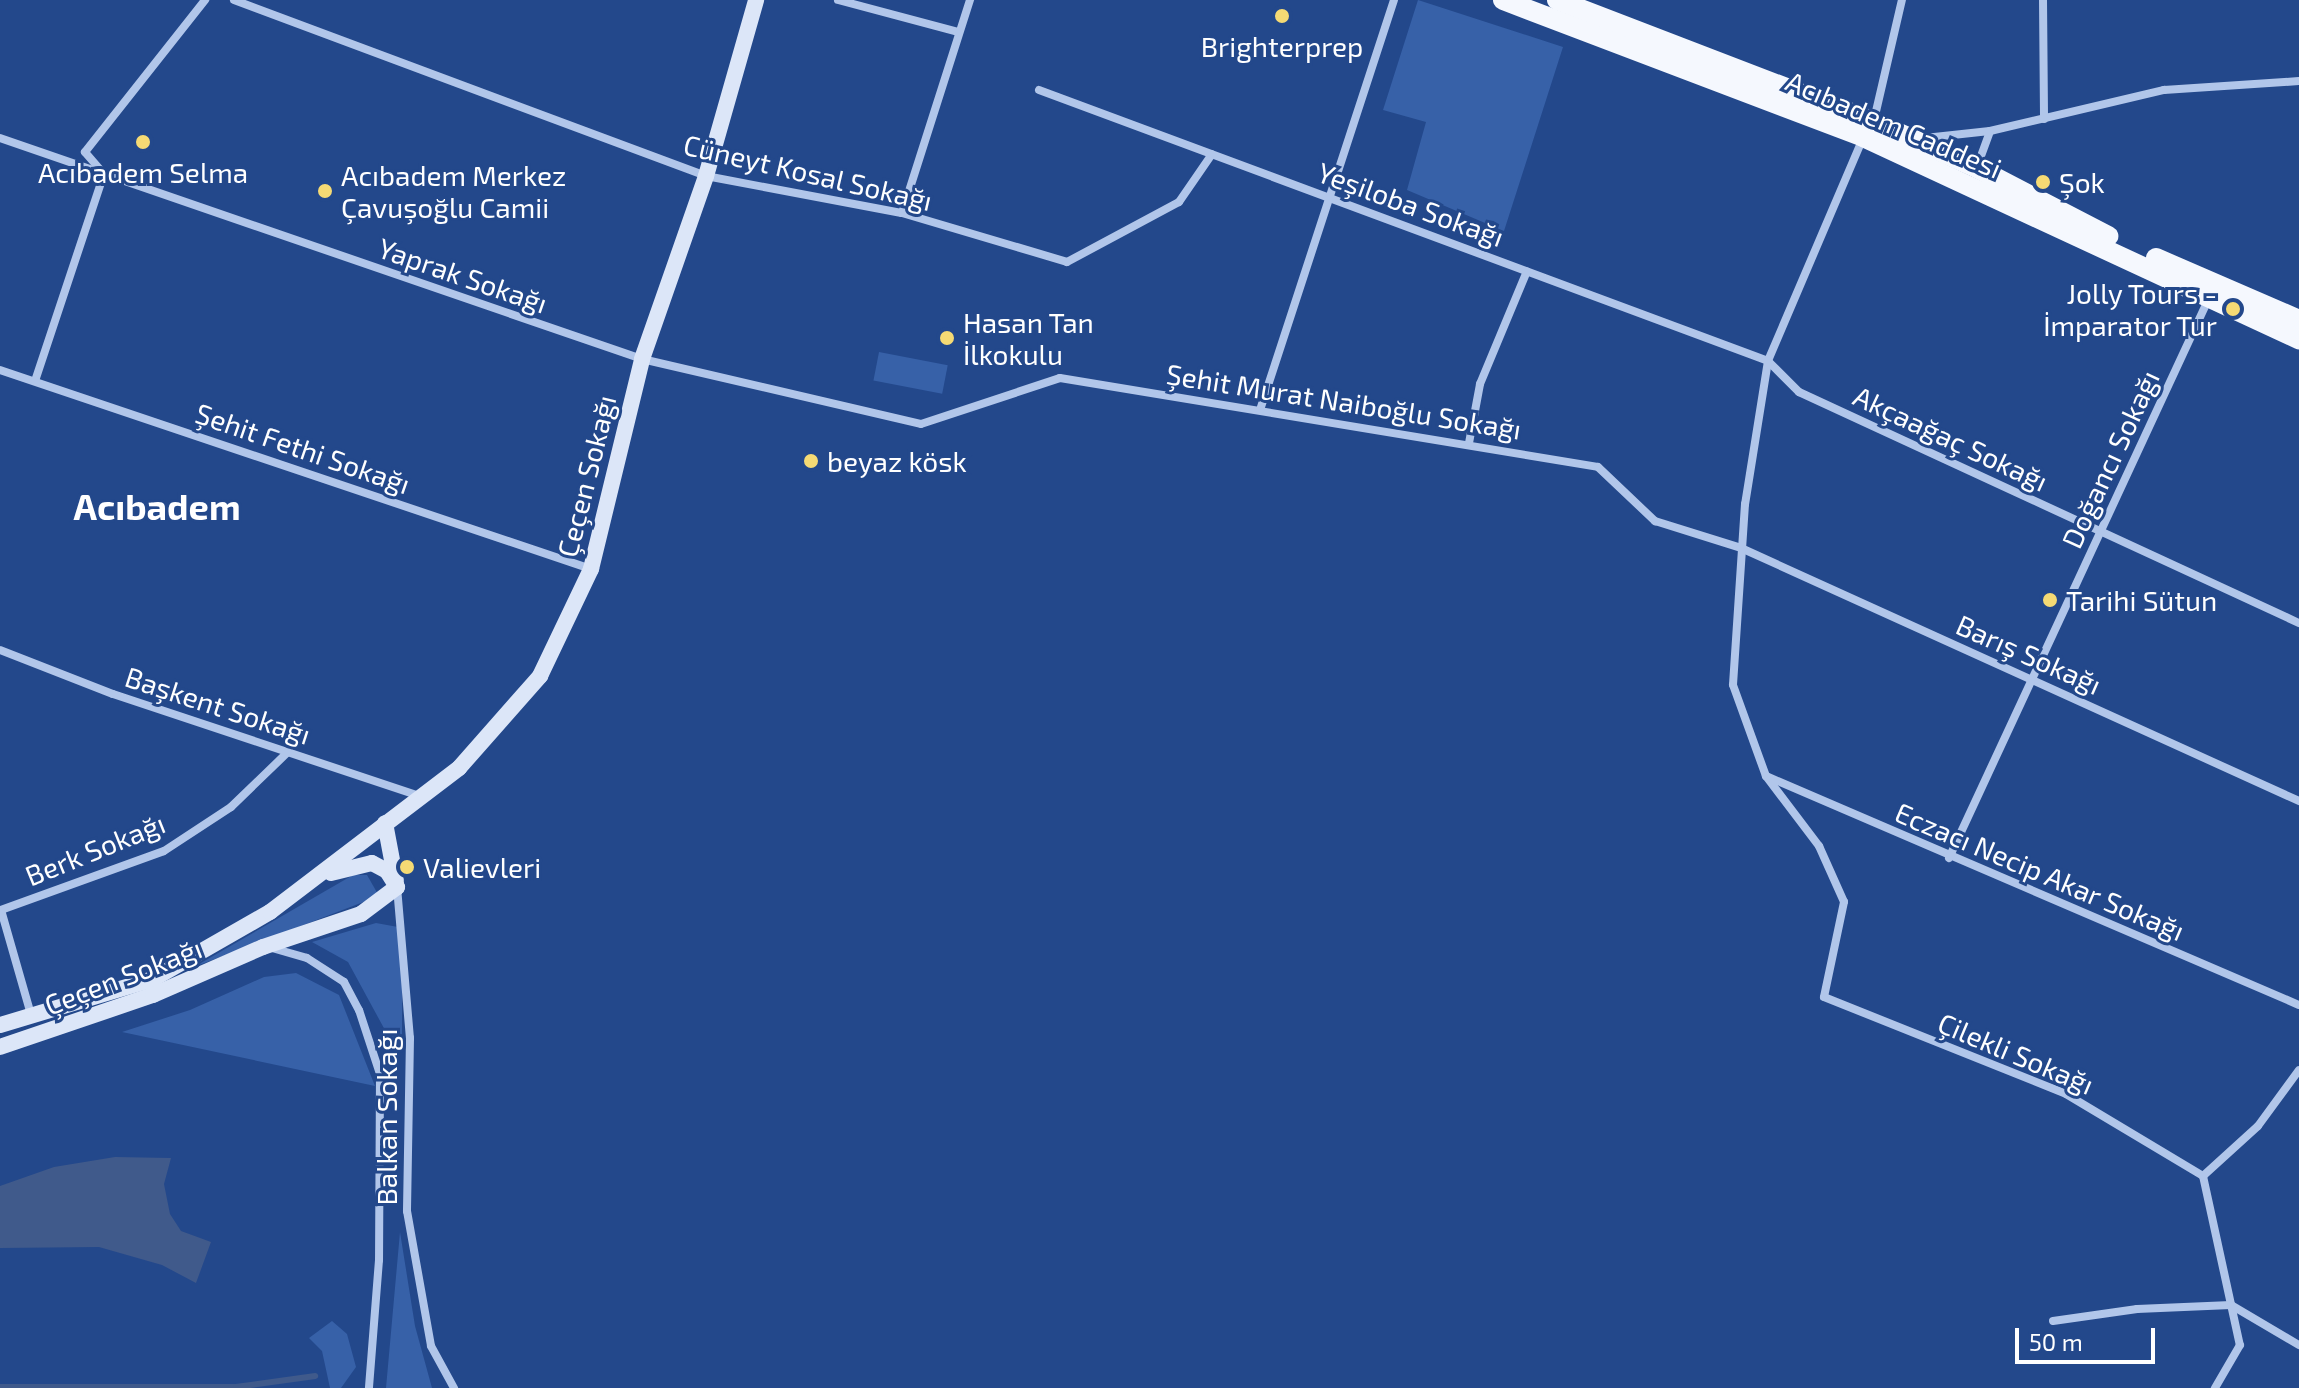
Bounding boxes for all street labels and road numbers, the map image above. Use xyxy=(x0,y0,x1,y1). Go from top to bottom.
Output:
street label: Acıbadem Caddesi xyxy=(1781,63,2007,185)
street label: Cüneyt Kosal Sokağı xyxy=(680,127,936,217)
street label: Yeşiloba Sokağı xyxy=(1313,155,1509,253)
street label: Yaprak Sokağı xyxy=(374,230,552,320)
street label: Şehit Murat Naiboğlu Sokağı xyxy=(1164,356,1524,446)
street label: Doğancı Sokağı xyxy=(2054,365,2166,553)
street label: Akçaağaç Sokağı xyxy=(1849,378,2053,498)
street label: Çeçen Sokağı xyxy=(550,391,622,561)
street label: Şehit Fethi Sokağı xyxy=(191,396,415,500)
street label: Barış Sokağı xyxy=(1951,607,2107,701)
street label: Başkent Sokağı xyxy=(121,659,315,751)
street label: Eczacı Necip Akar Sokağı xyxy=(1890,795,2190,947)
street label: Berk Sokağı xyxy=(20,806,170,892)
street label: Çeçen Sokağı xyxy=(40,931,206,1021)
street label: Çilekli Sokağı xyxy=(1933,1005,2099,1101)
street label: Balkan Sokağı xyxy=(369,1028,403,1206)

